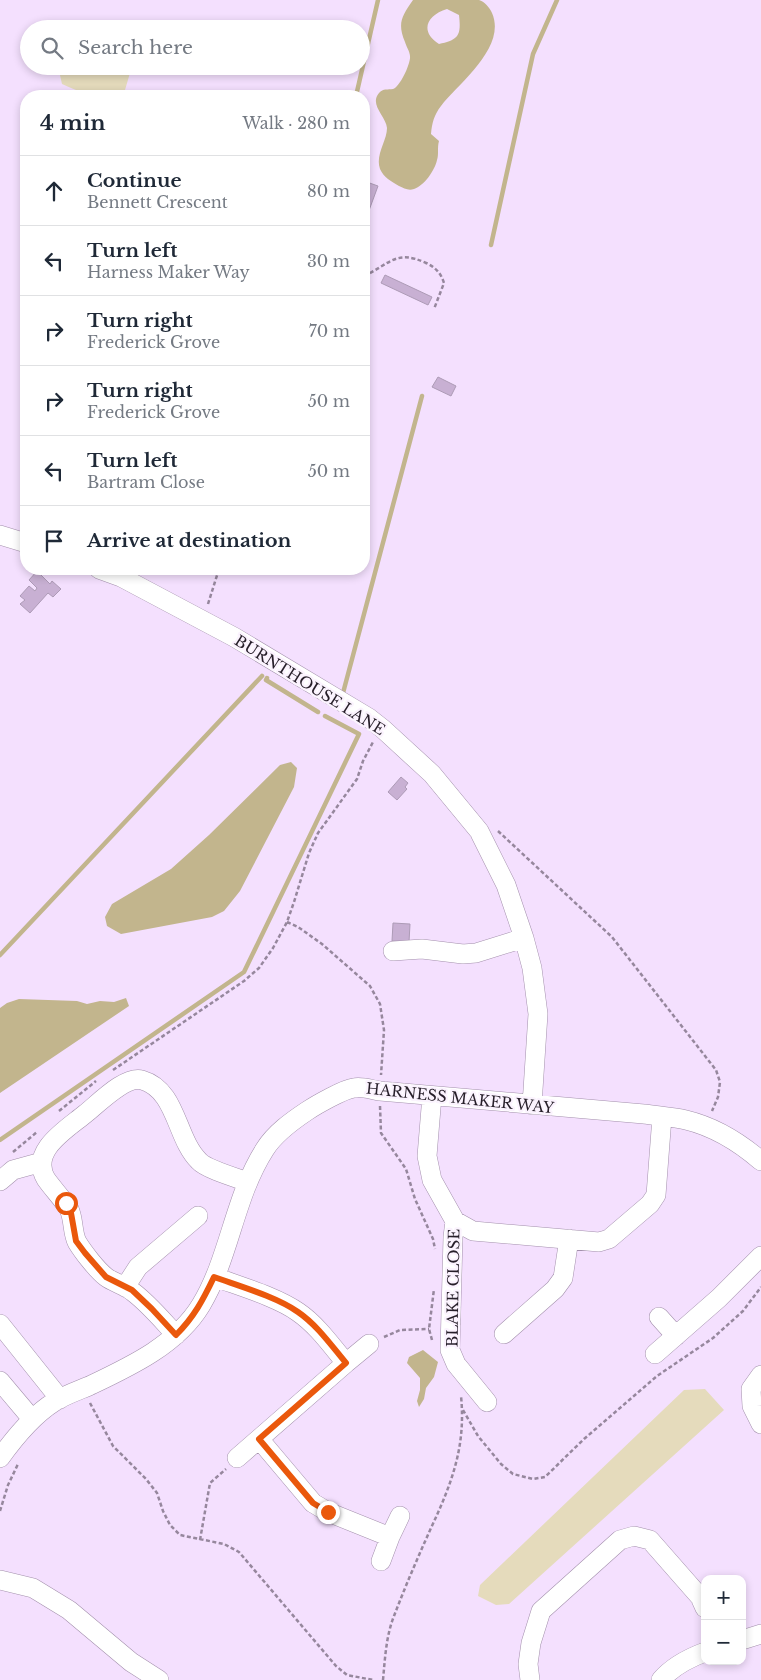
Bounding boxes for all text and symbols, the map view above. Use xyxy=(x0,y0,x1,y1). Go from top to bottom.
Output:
search box xyxy=(20,20,370,75)
icon: search xyxy=(38,34,66,62)
text: Search here xyxy=(78,36,193,59)
text: 4 min xyxy=(40,110,106,136)
text: Walk · 280 m xyxy=(242,113,350,133)
text: Continue xyxy=(87,169,182,192)
icon: ahead xyxy=(40,177,68,205)
text: 80 m xyxy=(307,181,350,201)
text: Bennett Crescent xyxy=(87,192,228,212)
text: Turn left xyxy=(87,239,178,262)
icon: left xyxy=(40,247,68,275)
text: 30 m xyxy=(307,251,350,271)
text: Harness Maker Way xyxy=(87,262,250,282)
text: Turn right xyxy=(87,309,193,332)
icon: right xyxy=(40,317,68,345)
text: 70 m xyxy=(309,321,350,341)
text: Frederick Grove xyxy=(87,332,220,352)
text: Turn right xyxy=(87,379,193,402)
icon: right xyxy=(40,387,68,415)
text: 50 m xyxy=(308,391,350,411)
text: Frederick Grove xyxy=(87,402,220,422)
text: Turn left xyxy=(87,449,178,472)
icon: left xyxy=(40,457,68,485)
text: 50 m xyxy=(308,461,350,481)
text: Bartram Close xyxy=(87,472,205,492)
icon: arrive xyxy=(40,527,68,555)
text: Arrive at destination xyxy=(87,529,291,552)
street label: BURNTHOUSE LANE xyxy=(231,631,389,739)
street label: HARNESS MAKER WAY xyxy=(365,1079,556,1117)
route start xyxy=(55,1192,78,1215)
street label: BLAKE CLOSE xyxy=(442,1229,464,1347)
route end xyxy=(317,1501,340,1524)
map controls xyxy=(701,1575,746,1665)
button: + xyxy=(701,1575,746,1620)
button: − xyxy=(701,1620,746,1665)

